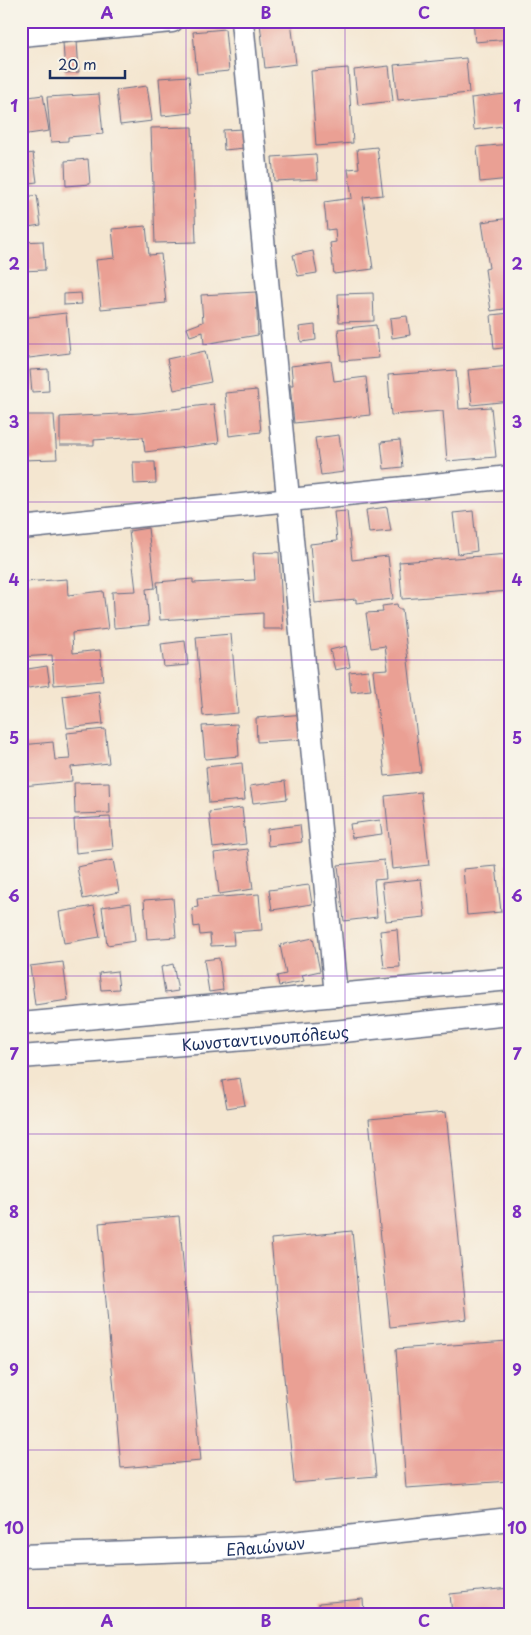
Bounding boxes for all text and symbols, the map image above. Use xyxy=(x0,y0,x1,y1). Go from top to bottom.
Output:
text: A xyxy=(101,0,114,24)
text: B xyxy=(261,0,272,24)
text: C xyxy=(418,0,430,24)
scale bar xyxy=(50,48,125,80)
text: 20 m xyxy=(58,52,97,75)
text: 1 xyxy=(10,93,18,117)
text: 1 xyxy=(513,93,521,117)
text: 2 xyxy=(8,251,20,275)
text: 2 xyxy=(511,251,523,275)
text: 3 xyxy=(9,409,19,433)
text: 3 xyxy=(512,409,522,433)
text: 4 xyxy=(9,567,20,591)
text: 4 xyxy=(512,567,523,591)
text: 5 xyxy=(9,725,19,749)
text: 5 xyxy=(512,725,522,749)
text: 6 xyxy=(8,883,20,907)
text: 6 xyxy=(511,883,523,907)
street label: Κωνσταντινουπόλεως xyxy=(181,1018,350,1056)
text: 7 xyxy=(9,1041,19,1065)
text: 7 xyxy=(512,1041,522,1065)
text: 8 xyxy=(9,1199,19,1223)
text: 8 xyxy=(512,1199,522,1223)
text: 9 xyxy=(9,1357,19,1381)
text: 9 xyxy=(512,1357,522,1381)
text: 10 xyxy=(4,1515,24,1539)
text: 10 xyxy=(507,1515,527,1539)
street label: Ελαιώνων xyxy=(225,1530,307,1561)
text: A xyxy=(101,1608,114,1632)
text: B xyxy=(261,1608,272,1632)
text: C xyxy=(418,1608,430,1632)

